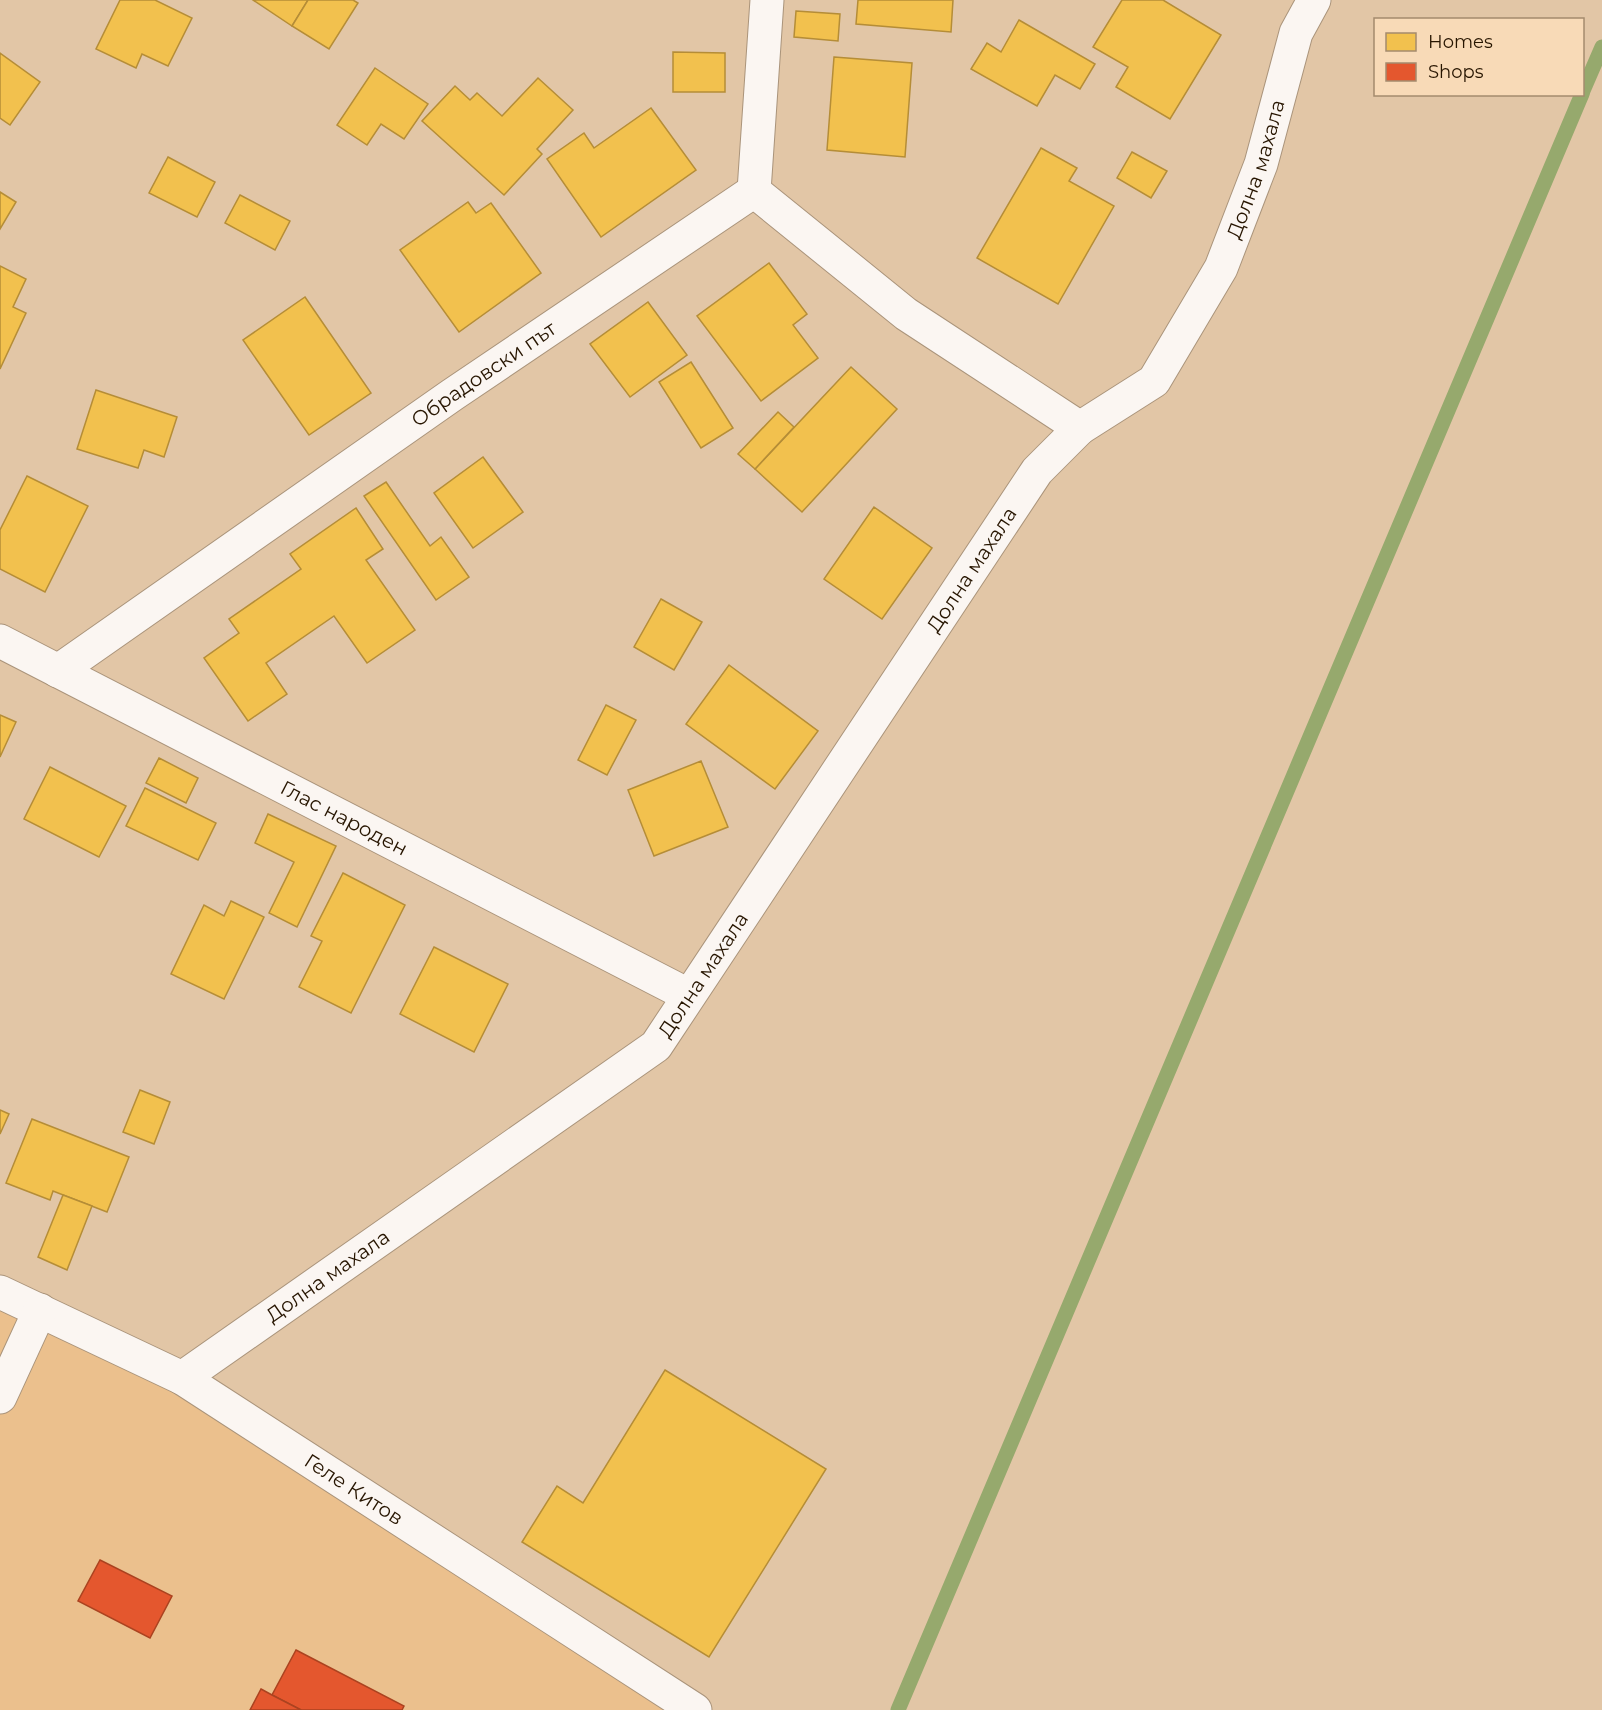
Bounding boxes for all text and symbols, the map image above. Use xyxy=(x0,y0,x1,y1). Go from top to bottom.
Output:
legend xyxy=(1374,18,1584,96)
text: Homes xyxy=(1428,31,1493,53)
text: Shops xyxy=(1428,61,1484,83)
street label: Долна махала xyxy=(1221,97,1290,242)
street label: Обрадовски път xyxy=(407,316,561,432)
street label: Долна махала xyxy=(921,503,1022,637)
street label: Глас народен xyxy=(277,775,412,861)
street label: Долна махала xyxy=(653,908,753,1042)
street label: Долна махала xyxy=(261,1224,394,1327)
street label: Геле Китов xyxy=(300,1448,408,1530)

